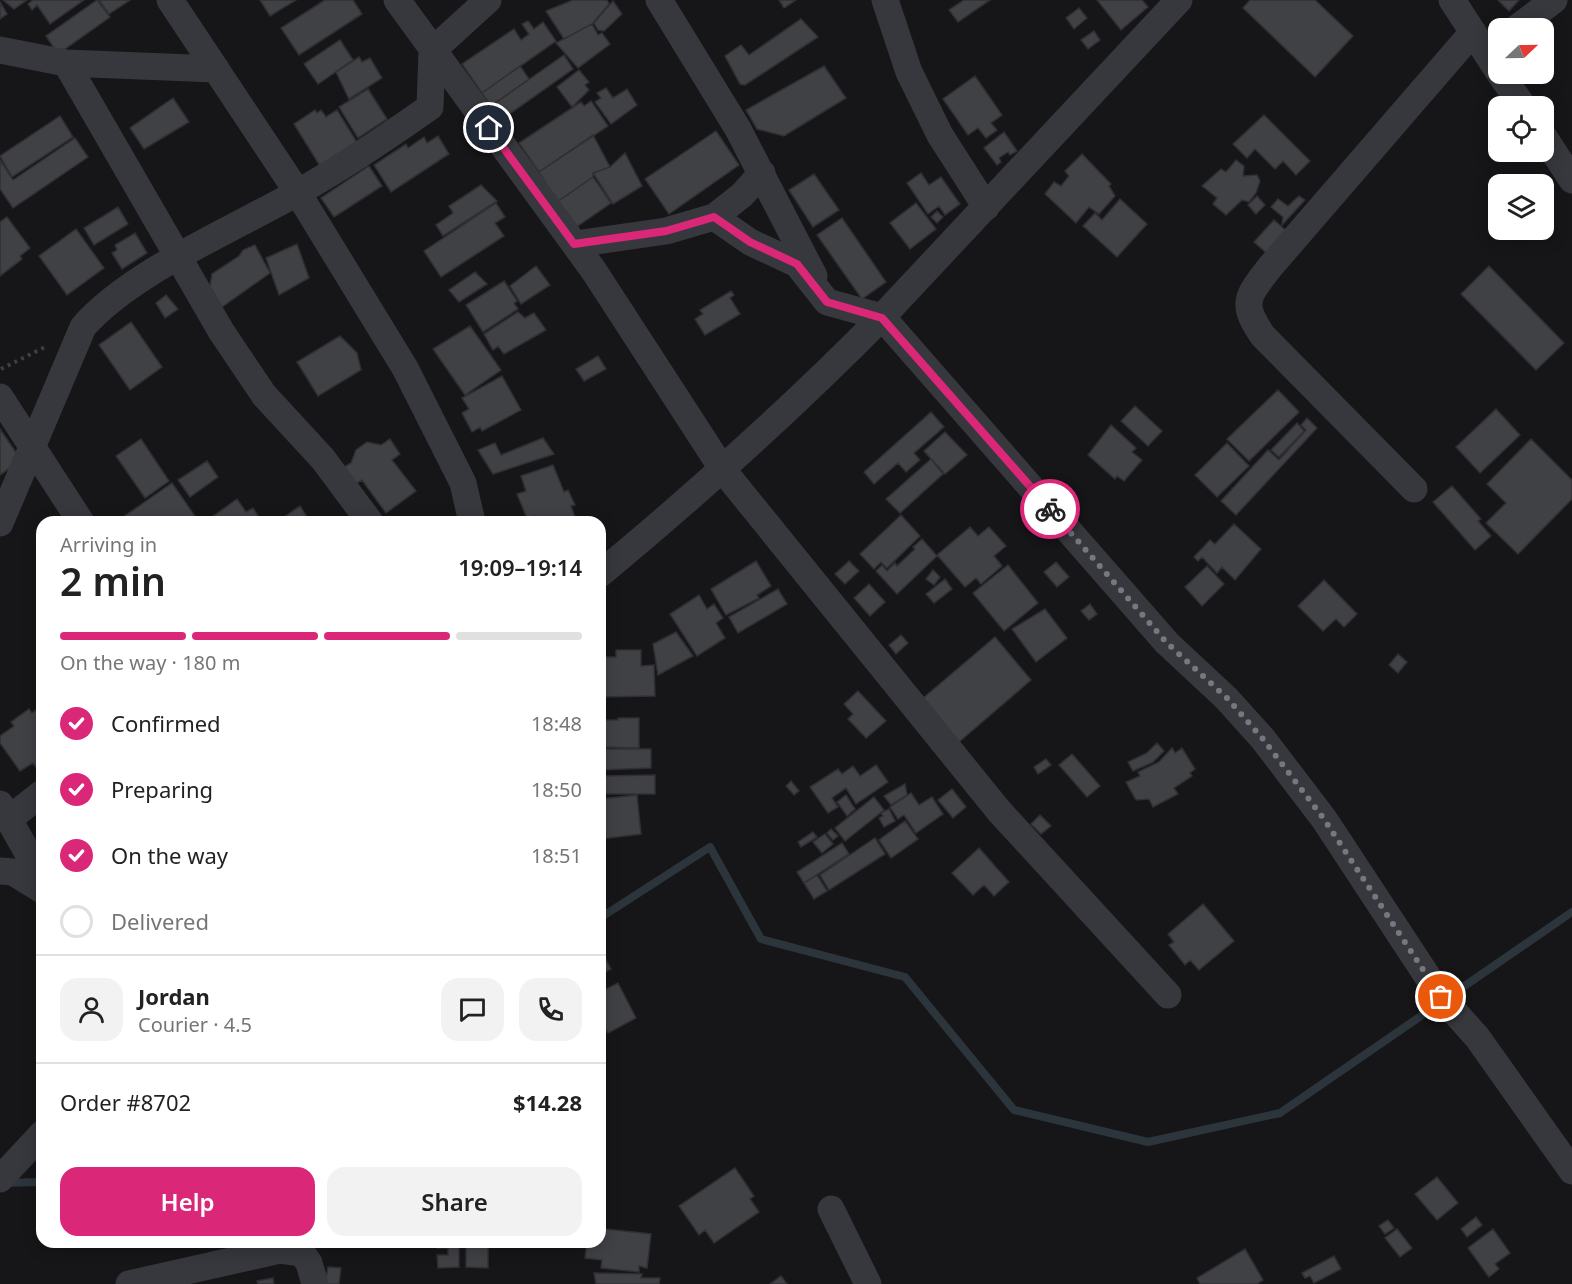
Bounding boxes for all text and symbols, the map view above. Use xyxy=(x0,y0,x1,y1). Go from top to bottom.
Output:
north arrow xyxy=(1488,18,1554,84)
map controls xyxy=(1488,18,1554,240)
button: locate xyxy=(1488,96,1554,162)
pin xyxy=(463,102,514,153)
icon: home xyxy=(472,111,505,144)
button: layers xyxy=(1488,174,1554,240)
courier xyxy=(1020,479,1080,539)
icon: bike xyxy=(1034,493,1067,526)
text: Arriving in xyxy=(60,531,157,558)
text: 19:09–19:14 xyxy=(458,552,582,582)
text: 2 min xyxy=(60,554,166,607)
text: On the way · 180 m xyxy=(60,649,240,676)
icon: check xyxy=(60,707,93,740)
text: Confirmed xyxy=(111,708,221,738)
text: 18:48 xyxy=(531,710,582,737)
icon: check xyxy=(60,773,93,806)
text: Preparing xyxy=(111,774,213,804)
text: 18:50 xyxy=(531,776,582,803)
icon: check xyxy=(60,839,93,872)
text: On the way xyxy=(111,840,228,870)
text: 18:51 xyxy=(531,842,582,869)
text: Delivered xyxy=(111,906,209,936)
pin xyxy=(1415,971,1466,1022)
button: person xyxy=(60,978,123,1041)
button: chat xyxy=(441,978,504,1041)
button: phone xyxy=(519,978,582,1041)
icon: bag xyxy=(1424,980,1457,1013)
text: Jordan xyxy=(138,981,210,1011)
text: Courier · 4.5 xyxy=(138,1011,252,1038)
text: Order #8702 xyxy=(60,1087,191,1117)
text: $14.28 xyxy=(513,1087,582,1117)
button: Help xyxy=(60,1167,315,1236)
button: Share xyxy=(327,1167,582,1236)

